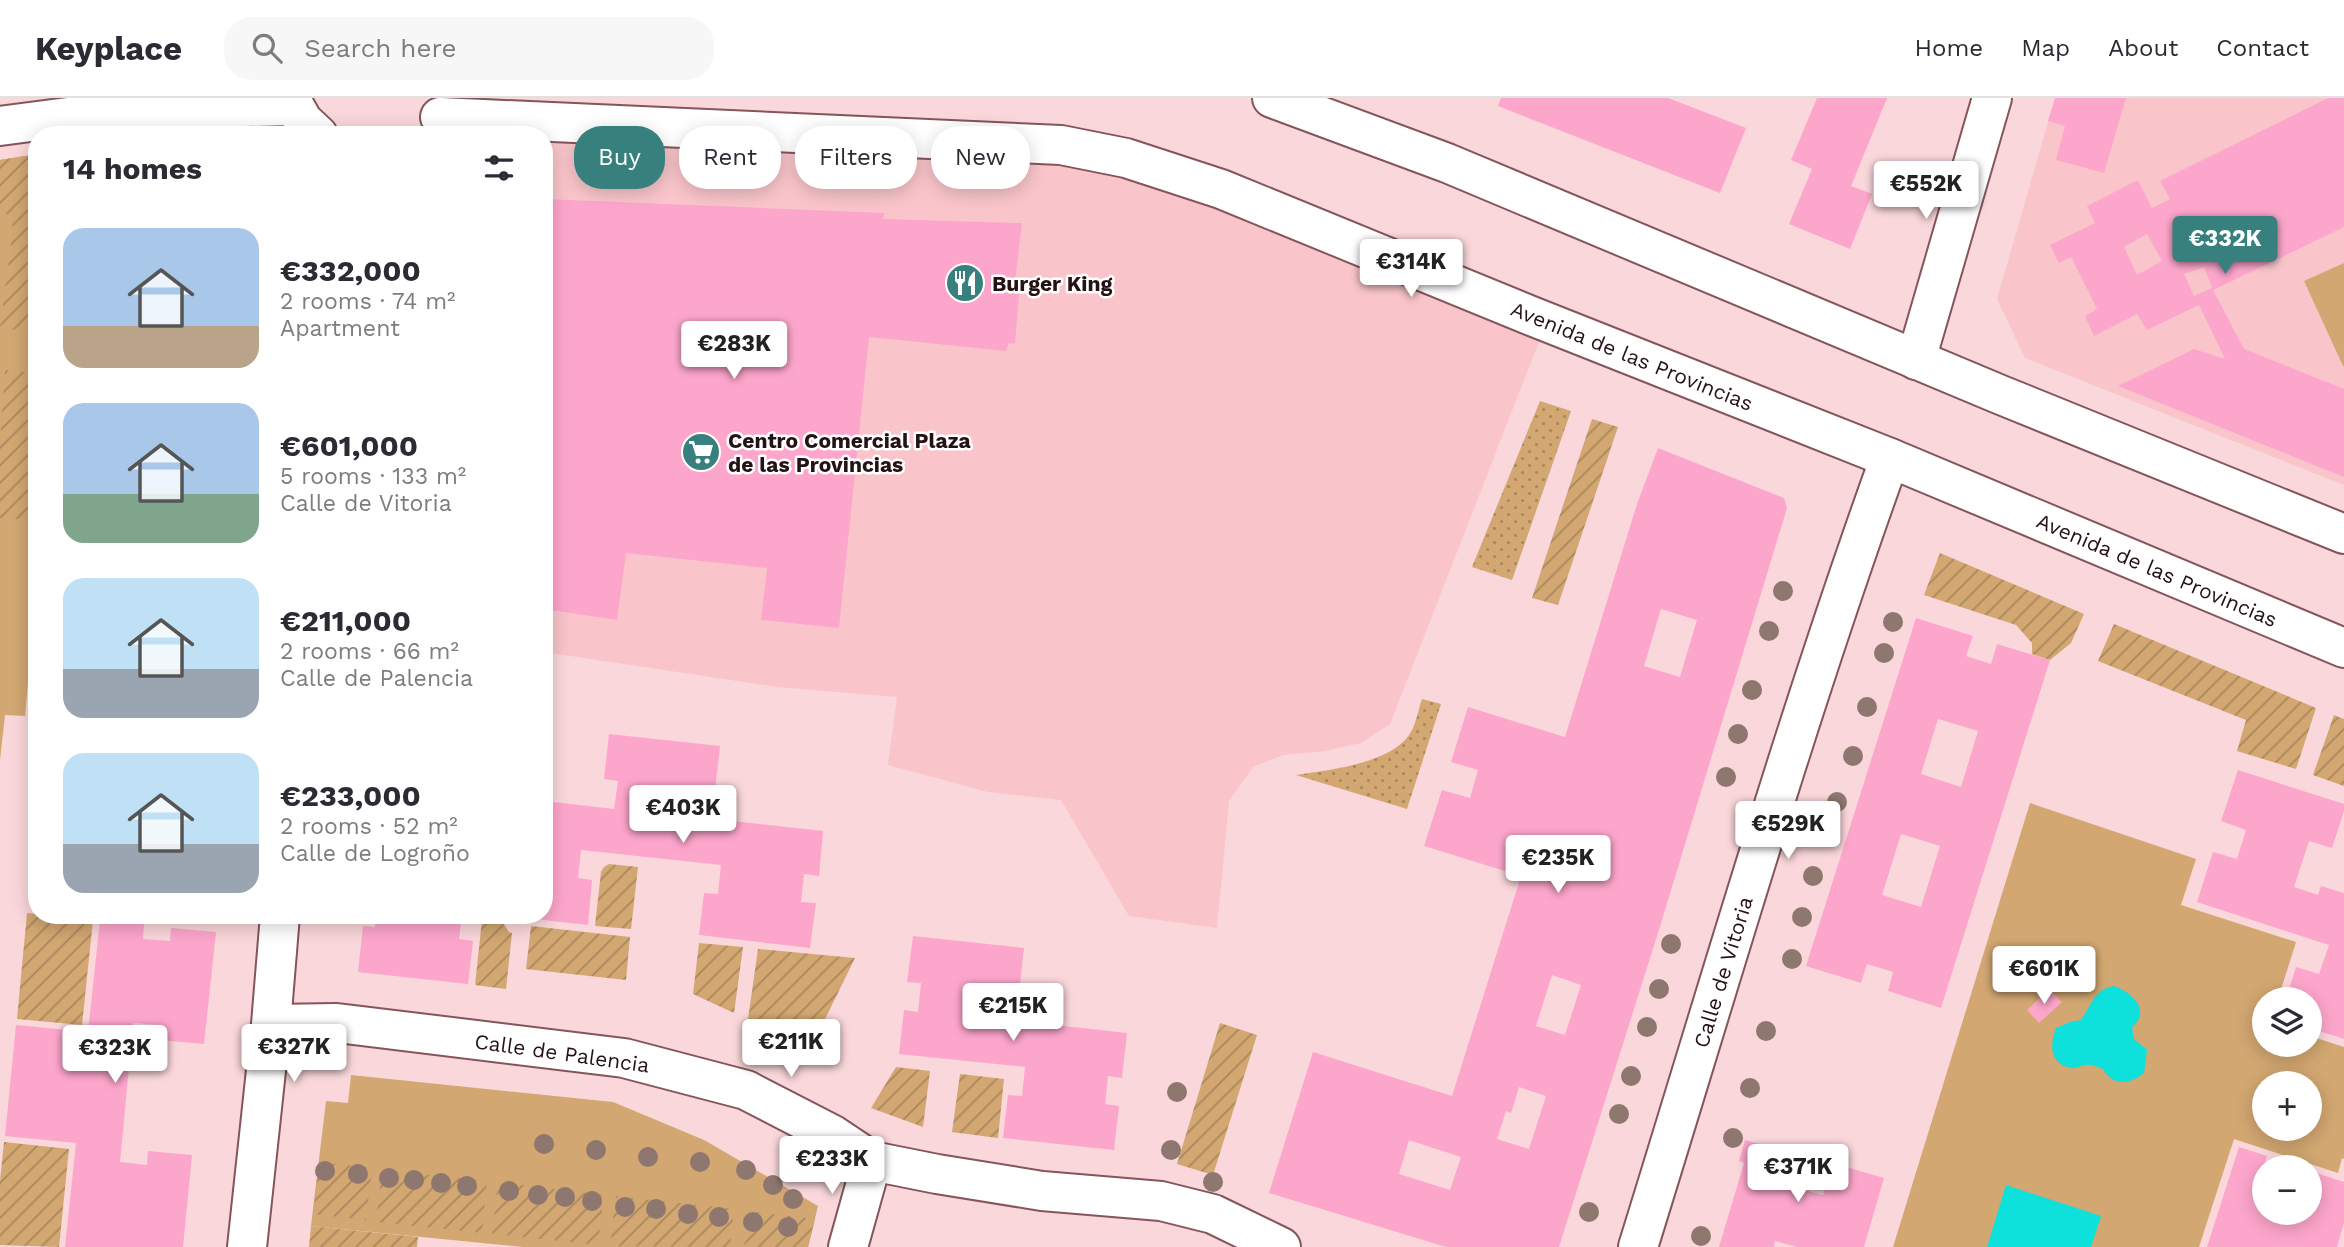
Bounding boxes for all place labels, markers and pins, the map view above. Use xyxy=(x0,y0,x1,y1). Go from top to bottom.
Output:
pin: €552K xyxy=(1877,162,1975,221)
pin: €332K xyxy=(2176,216,2274,276)
pin: €314K xyxy=(1362,240,1460,299)
restaurant icon: Burger King xyxy=(944,262,986,304)
place label: Burger King xyxy=(992,271,1113,296)
pin: €283K xyxy=(685,322,783,381)
place label: Centro Comercial Plaza de las Provincias xyxy=(728,428,972,477)
supermarket icon: Centro Comercial Plaza de las Provincias xyxy=(680,431,722,473)
pin: €403K xyxy=(634,786,732,845)
pin: €529K xyxy=(1739,802,1837,861)
pin: €235K xyxy=(1509,836,1607,895)
pin: €601K xyxy=(1995,946,2093,1006)
pin: €215K xyxy=(964,984,1062,1043)
pin: €211K xyxy=(742,1020,840,1079)
pin: €327K xyxy=(245,1024,343,1084)
pin: €323K xyxy=(66,1026,164,1085)
pin: €233K xyxy=(783,1136,881,1196)
pin: €371K xyxy=(1749,1144,1847,1204)

